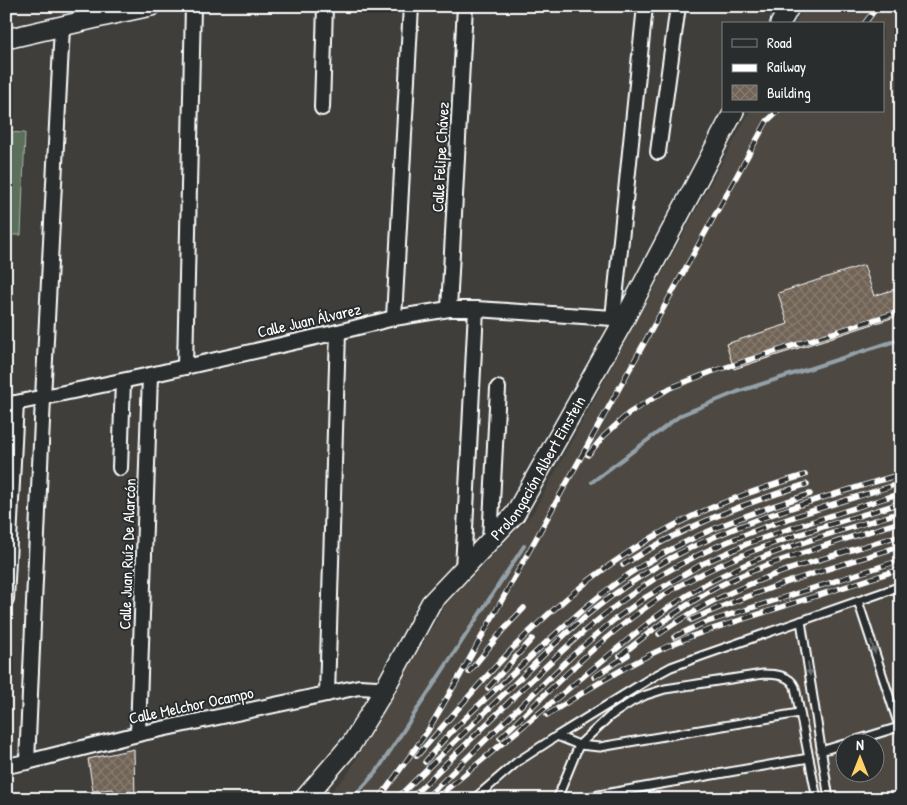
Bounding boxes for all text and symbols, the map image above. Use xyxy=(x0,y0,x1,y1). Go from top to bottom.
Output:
legend xyxy=(722,22,884,112)
text: Road xyxy=(767,32,792,53)
text: Railway xyxy=(767,56,806,77)
text: Building xyxy=(767,82,811,103)
street label: Calle Felipe Chávez xyxy=(426,101,454,213)
street label: Calle Juan Álvarez xyxy=(255,297,363,343)
street label: Prolongación Albert Einstein xyxy=(485,392,590,545)
street label: Calle Juan Ruíz De Alarcón xyxy=(113,478,141,630)
one-way arrow xyxy=(870,640,878,655)
one-way arrow xyxy=(805,661,813,677)
street label: Calle Melchor Ocampo xyxy=(127,681,256,729)
north arrow xyxy=(834,732,884,782)
text: N xyxy=(856,735,864,754)

